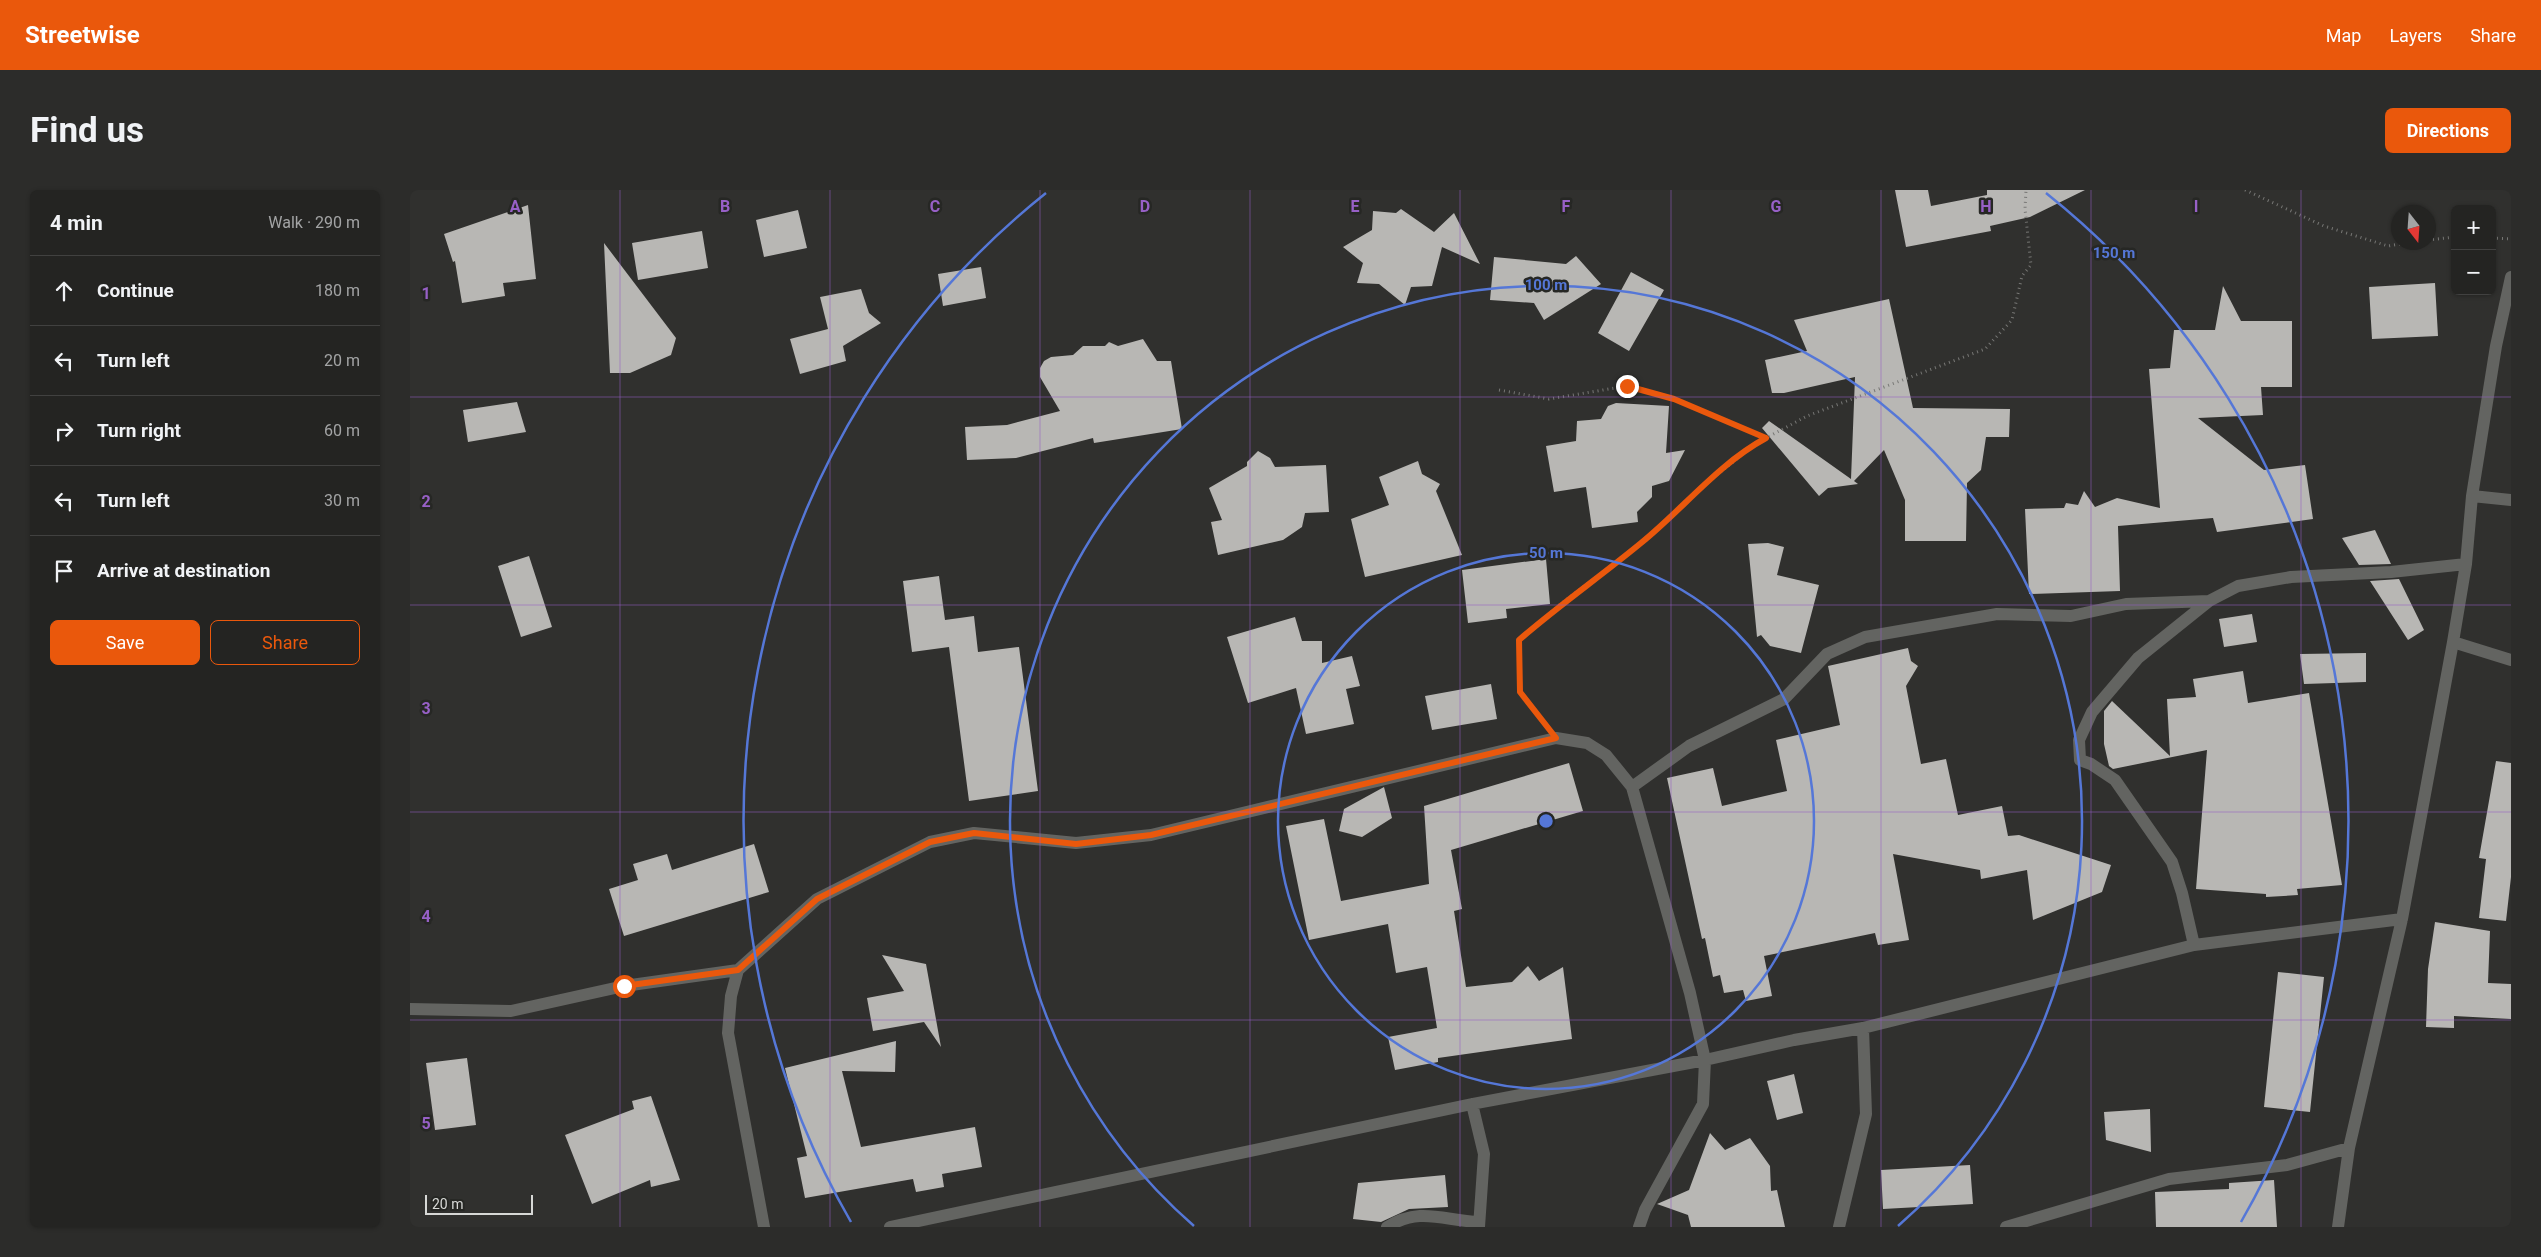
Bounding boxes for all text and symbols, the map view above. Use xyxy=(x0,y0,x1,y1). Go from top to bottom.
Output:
text: Streetwise xyxy=(25,21,140,49)
text: Map xyxy=(2326,25,2361,46)
text: Layers xyxy=(2389,25,2442,46)
text: Share xyxy=(2470,25,2516,46)
button: Directions xyxy=(2385,108,2511,153)
text: Find us xyxy=(30,110,144,151)
text: A xyxy=(510,197,521,216)
text: B xyxy=(720,197,730,216)
text: C xyxy=(930,197,940,216)
text: D xyxy=(1140,197,1150,216)
text: E xyxy=(1351,197,1360,216)
text: F xyxy=(1562,197,1571,216)
text: G xyxy=(1771,197,1782,216)
text: H xyxy=(1980,197,1992,216)
text: I xyxy=(2194,197,2198,216)
north arrow xyxy=(2391,205,2436,250)
map controls xyxy=(2451,205,2496,295)
button: + xyxy=(2451,205,2496,250)
text: 4 min xyxy=(50,211,103,235)
text: Walk · 290 m xyxy=(268,213,360,232)
text: 150 m xyxy=(2093,244,2135,262)
button: − xyxy=(2451,250,2496,295)
text: 100 m xyxy=(1525,276,1567,294)
icon: ahead xyxy=(50,277,78,305)
text: Continue xyxy=(97,279,174,302)
text: 180 m xyxy=(315,281,360,300)
text: 1 xyxy=(421,284,431,303)
icon: left xyxy=(50,347,78,375)
text: Turn left xyxy=(97,349,170,372)
text: 20 m xyxy=(324,351,360,370)
route end xyxy=(1616,375,1639,398)
icon: right xyxy=(50,417,78,445)
text: Turn right xyxy=(97,419,181,442)
text: 60 m xyxy=(324,421,360,440)
icon: left xyxy=(50,487,78,515)
text: Turn left xyxy=(97,489,170,512)
text: 30 m xyxy=(324,491,360,510)
text: 2 xyxy=(421,492,431,511)
text: 50 m xyxy=(1529,544,1563,562)
icon: arrive xyxy=(50,557,78,585)
text: Arrive at destination xyxy=(97,559,270,582)
button: Save xyxy=(50,620,200,665)
button: Share xyxy=(210,620,360,665)
text: 3 xyxy=(421,699,431,718)
centre of rings xyxy=(1537,812,1555,830)
text: 4 xyxy=(421,907,431,926)
route start xyxy=(613,975,636,998)
text: 5 xyxy=(421,1114,431,1133)
scale bar xyxy=(425,1192,532,1215)
text: 20 m xyxy=(432,1196,464,1212)

